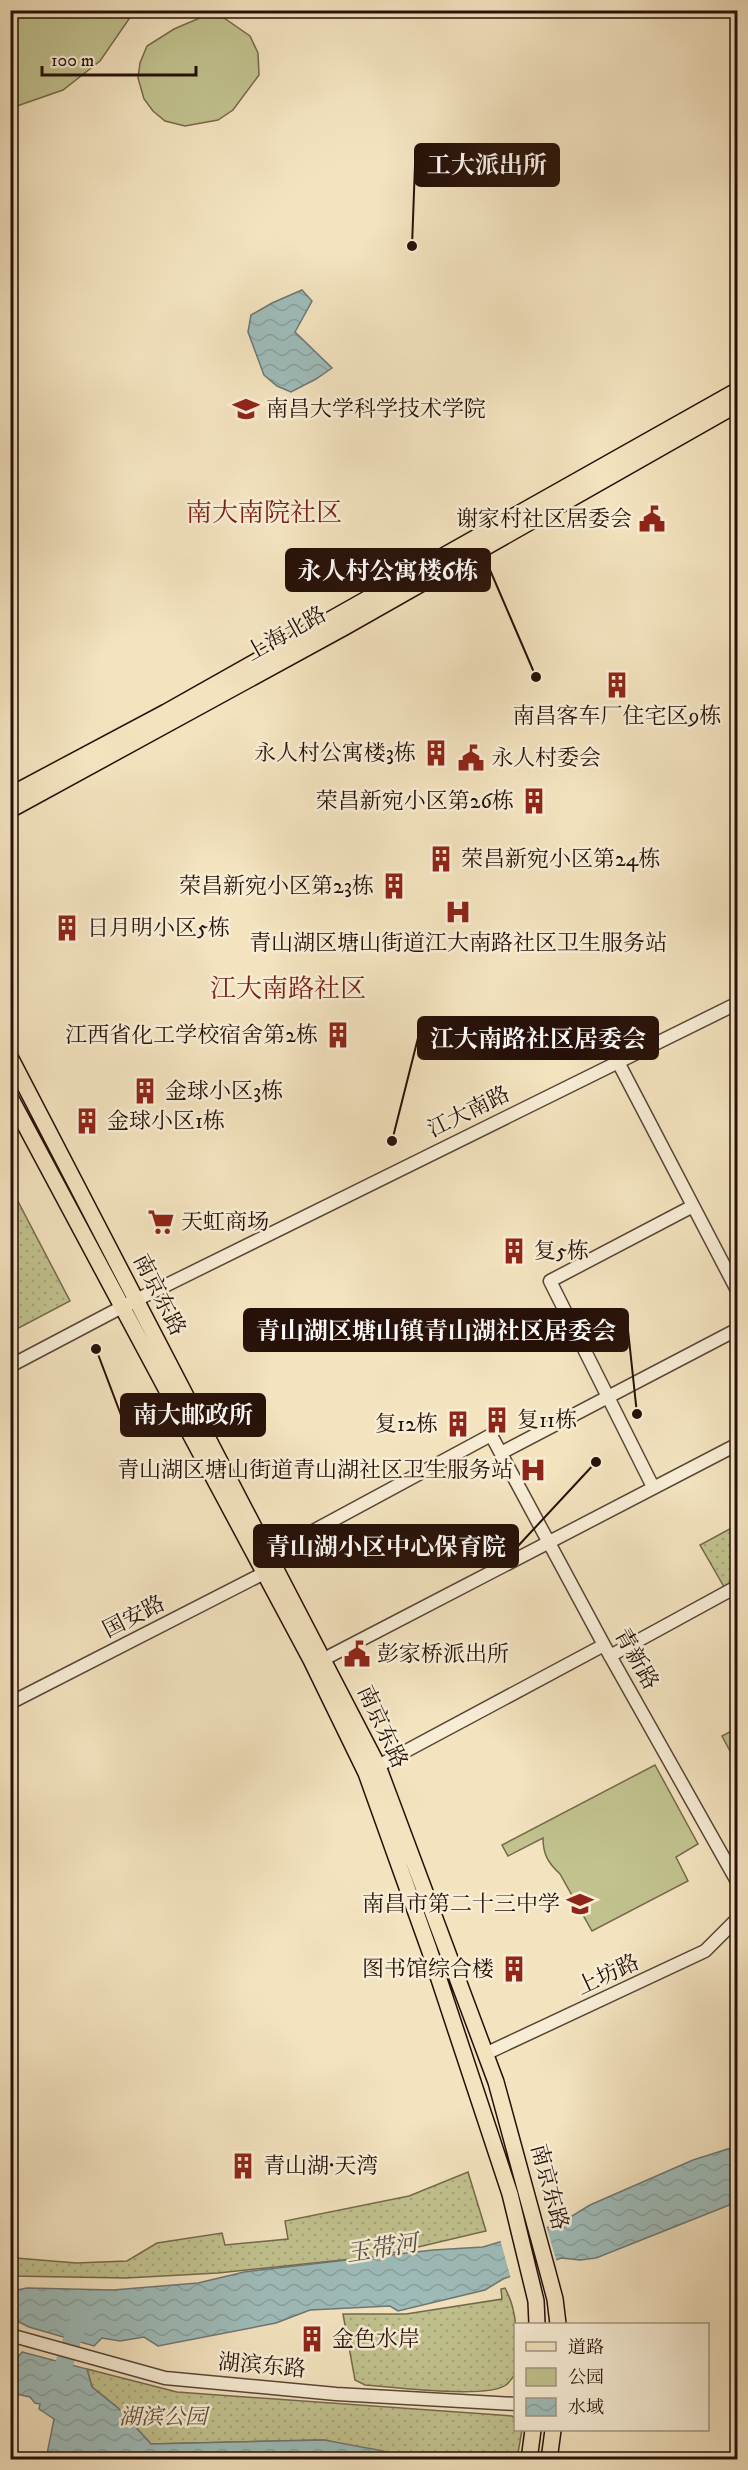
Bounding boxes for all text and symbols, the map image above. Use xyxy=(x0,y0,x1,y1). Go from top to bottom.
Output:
scale bar xyxy=(42,39,196,77)
text: 100 m xyxy=(51,50,94,72)
callout: 工大派出所 xyxy=(415,144,559,186)
text: 工大派出所 xyxy=(427,151,547,181)
school or university icon: 南昌大学科学技术学院 xyxy=(231,394,261,424)
place label: 南昌大学科学技术学院 xyxy=(266,396,486,423)
district label: 南大南院社区 xyxy=(186,497,342,530)
public building icon: 谢家村社区居委会 xyxy=(637,504,667,534)
place label: 谢家村社区居委会 xyxy=(456,506,632,533)
callout: 永人村公寓楼6栋 xyxy=(286,549,490,591)
text: 永人村公寓楼6栋 xyxy=(298,557,478,587)
street label: 上海北路 xyxy=(241,601,331,667)
building icon: 南昌客车厂住宅区9栋 xyxy=(602,670,632,700)
place label: 南昌客车厂住宅区9栋 xyxy=(513,703,721,730)
building icon: 永人村公寓楼3栋 xyxy=(421,738,451,768)
place label: 永人村公寓楼3栋 xyxy=(254,740,416,767)
public building icon: 永人村委会 xyxy=(456,743,486,773)
place label: 永人村委会 xyxy=(491,745,601,772)
building icon: 荣昌新宛小区第26栋 xyxy=(519,786,549,816)
place label: 荣昌新宛小区第26栋 xyxy=(316,788,514,815)
building icon: 荣昌新宛小区第24栋 xyxy=(426,844,456,874)
place label: 荣昌新宛小区第24栋 xyxy=(461,846,660,873)
building icon: 荣昌新宛小区第23栋 xyxy=(379,871,409,901)
place label: 荣昌新宛小区第23栋 xyxy=(179,873,374,900)
hospital icon: 青山湖区塘山街道江大南路社区卫生服务站 xyxy=(443,897,473,927)
building icon: 日月明小区5栋 xyxy=(52,913,82,943)
place label: 日月明小区5栋 xyxy=(87,915,230,942)
place label: 青山湖区塘山街道江大南路社区卫生服务站 xyxy=(249,930,667,957)
district label: 江大南路社区 xyxy=(210,973,366,1006)
callout: 江大南路社区居委会 xyxy=(418,1017,658,1059)
building icon: 江西省化工学校宿舍第2栋 xyxy=(323,1020,353,1050)
place label: 江西省化工学校宿舍第2栋 xyxy=(65,1022,318,1049)
text: 江大南路社区居委会 xyxy=(430,1025,646,1055)
building icon: 金球小区3栋 xyxy=(130,1076,160,1106)
place label: 金球小区3栋 xyxy=(165,1078,283,1105)
street label: 江大南路 xyxy=(424,1081,514,1143)
building icon: 金球小区1栋 xyxy=(72,1106,102,1136)
place label: 金球小区1栋 xyxy=(107,1108,225,1135)
supermarket icon: 天虹商场 xyxy=(146,1207,176,1237)
place label: 天虹商场 xyxy=(181,1209,269,1236)
building icon: 复5栋 xyxy=(499,1236,529,1266)
place label: 复5栋 xyxy=(534,1238,589,1265)
street label: 南京东路 xyxy=(127,1250,191,1340)
callout: 青山湖区塘山镇青山湖社区居委会 xyxy=(244,1309,628,1351)
text: 青山湖区塘山镇青山湖社区居委会 xyxy=(256,1317,616,1347)
callout: 南大邮政所 xyxy=(121,1394,265,1436)
text: 南大邮政所 xyxy=(133,1401,253,1431)
building icon: 复11栋 xyxy=(482,1405,512,1435)
place label: 复11栋 xyxy=(517,1407,577,1434)
building icon: 复12栋 xyxy=(443,1409,473,1439)
place label: 复12栋 xyxy=(375,1411,438,1438)
hospital icon: 青山湖区塘山街道青山湖社区卫生服务站 xyxy=(518,1455,548,1485)
place label: 青山湖区塘山街道青山湖社区卫生服务站 xyxy=(117,1457,513,1484)
callout: 青山湖小区中心保育院 xyxy=(254,1525,518,1567)
text: 青山湖小区中心保育院 xyxy=(266,1533,506,1563)
street label: 国安路 xyxy=(98,1590,170,1644)
street label: 青新路 xyxy=(608,1624,664,1694)
public building icon: 彭家桥派出所 xyxy=(342,1639,372,1669)
place label: 彭家桥派出所 xyxy=(377,1641,509,1668)
street label: 南京东路 xyxy=(351,1681,413,1773)
school or university icon: 南昌市第二十三中学 xyxy=(565,1889,595,1919)
place label: 南昌市第二十三中学 xyxy=(362,1891,560,1918)
street label: 上坊路 xyxy=(572,1949,644,2001)
building icon: 图书馆综合楼 xyxy=(499,1954,529,1984)
place label: 图书馆综合楼 xyxy=(362,1956,494,1983)
street label: 南京东路 xyxy=(525,2141,573,2233)
building icon: 青山湖·天湾 xyxy=(228,2151,258,2181)
place label: 青山湖·天湾 xyxy=(263,2153,378,2180)
water label: 玉带河 xyxy=(344,2228,424,2269)
legend xyxy=(514,2323,709,2431)
building icon: 金色水岸 xyxy=(297,2324,327,2354)
place label: 金色水岸 xyxy=(332,2326,420,2353)
text: 道路 xyxy=(568,2337,604,2359)
street label: 湖滨东路 xyxy=(217,2349,307,2383)
text: 公园 xyxy=(568,2367,604,2389)
text: 水域 xyxy=(568,2397,604,2419)
park label: 湖滨公园 xyxy=(119,2404,210,2431)

